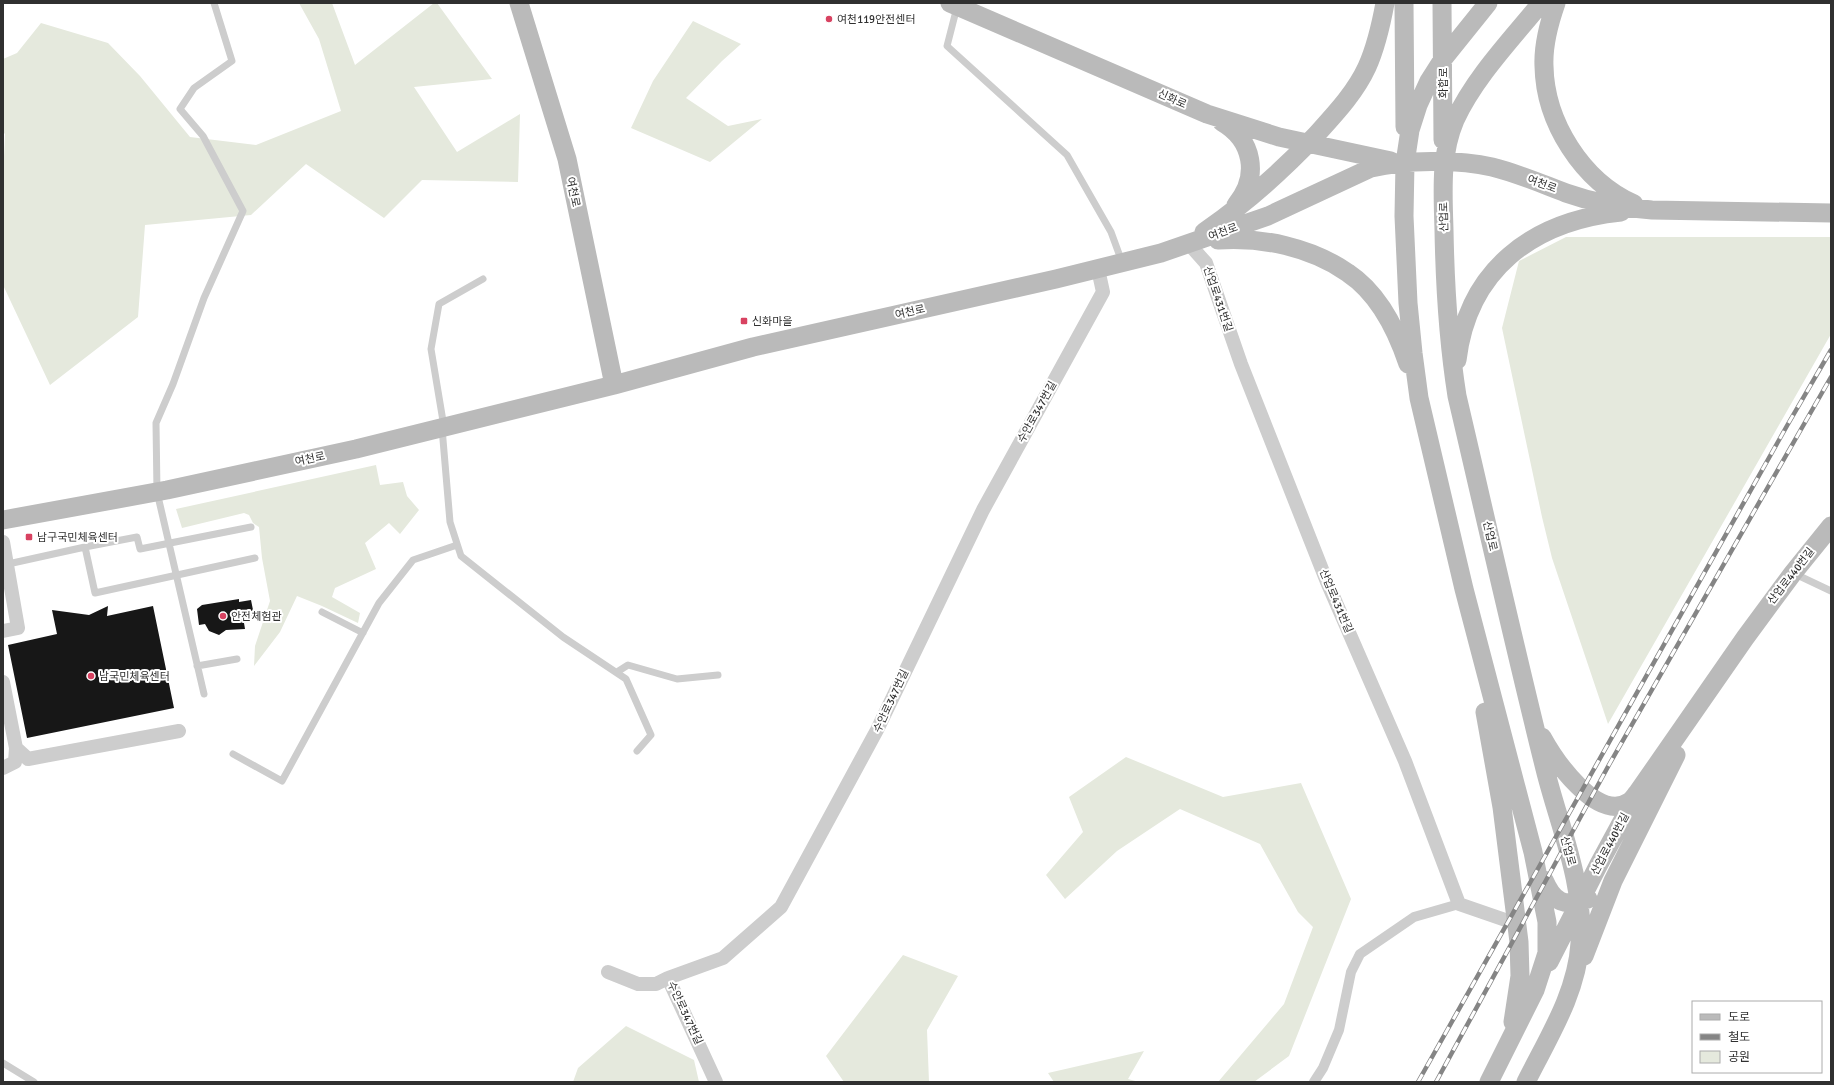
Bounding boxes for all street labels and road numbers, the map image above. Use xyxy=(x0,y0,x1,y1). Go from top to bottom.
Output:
street label: 화합로 xyxy=(1437,68,1450,98)
street label: 신화로 xyxy=(1155,87,1189,111)
street label: 여천로 xyxy=(1526,173,1558,195)
street label: 여천로 xyxy=(563,176,583,208)
street label: 산업로 xyxy=(1437,202,1451,232)
street label: 여천로 xyxy=(1207,221,1239,243)
street label: 산업로431번길 xyxy=(1201,265,1235,333)
street label: 여천로 xyxy=(894,302,926,322)
street label: 수안로347번길 xyxy=(1015,379,1059,445)
street label: 여천로 xyxy=(294,449,326,469)
street label: 산업로 xyxy=(1480,520,1500,552)
street label: 산업로440번길 xyxy=(1765,545,1817,607)
street label: 산업로431번길 xyxy=(1317,567,1355,635)
street label: 수안로347번길 xyxy=(871,667,911,735)
street label: 산업로440번길 xyxy=(1588,811,1632,877)
street label: 산업로 xyxy=(1558,835,1578,867)
street label: 수안로347번길 xyxy=(665,979,705,1047)

